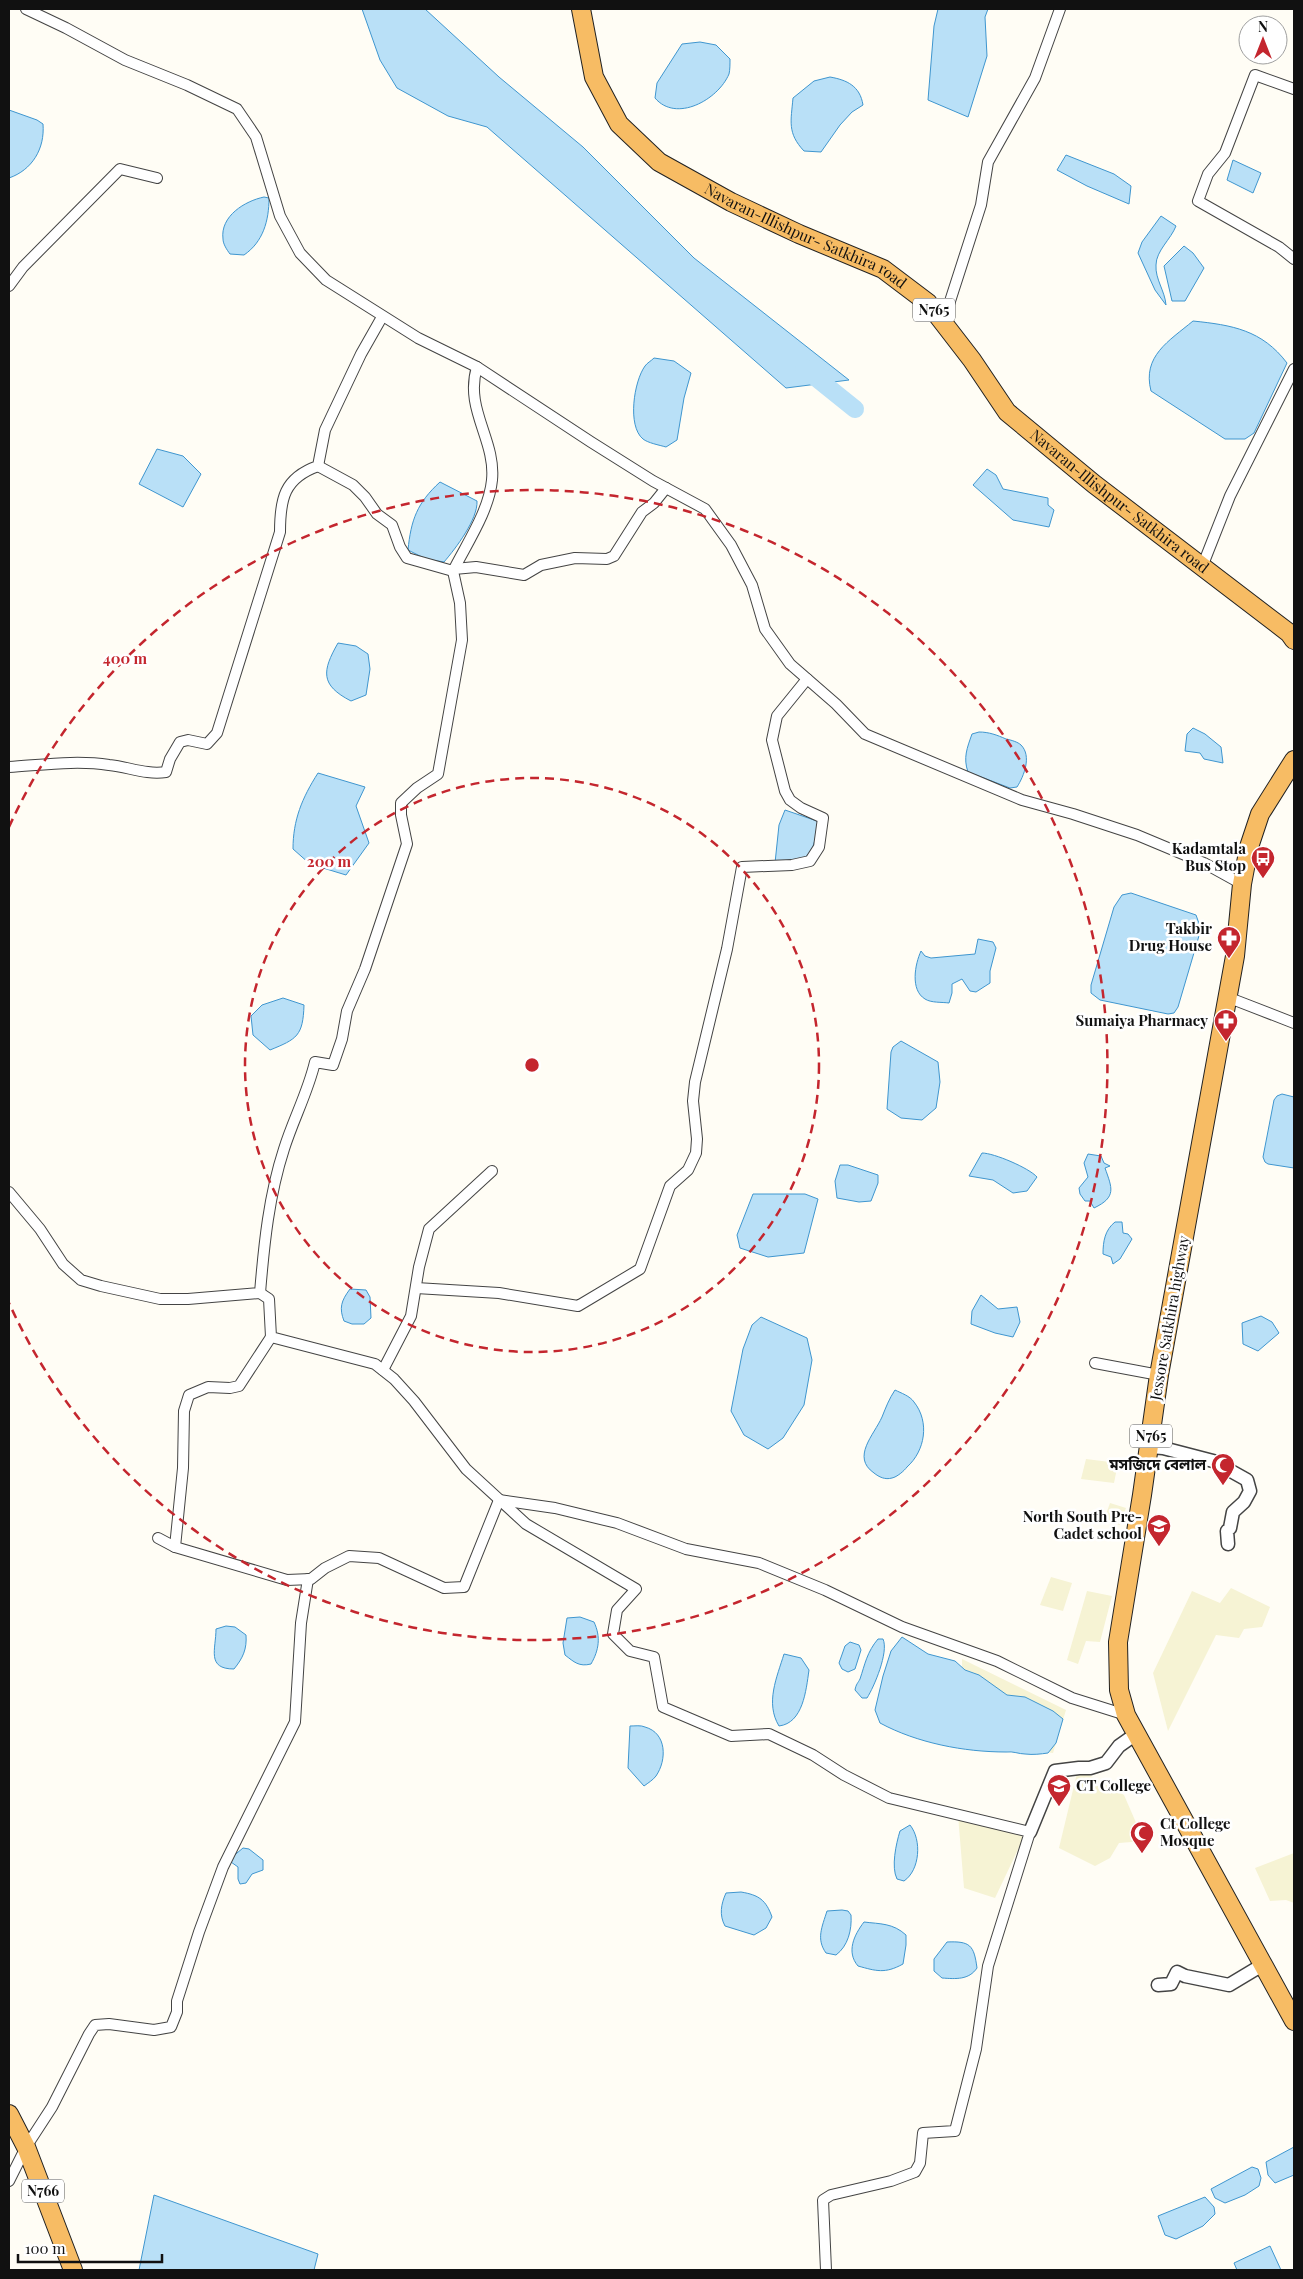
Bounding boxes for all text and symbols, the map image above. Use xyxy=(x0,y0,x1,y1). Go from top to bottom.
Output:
north arrow xyxy=(1238,15,1288,65)
text: N xyxy=(1258,17,1268,36)
street label: Navaran-Illishpur- Satkhira road xyxy=(701,178,911,293)
road number: N765 xyxy=(913,298,955,322)
street label: Navaran-Illishpur- Satkhira road xyxy=(1026,424,1214,577)
text: 400 m xyxy=(103,648,148,668)
place label: Kadamtala Bus Stop xyxy=(1172,838,1246,875)
bus stop icon: Kadamtala Bus Stop xyxy=(1250,845,1276,879)
text: 200 m xyxy=(307,851,352,871)
place label: Takbir Drug House xyxy=(1129,918,1212,955)
pharmacy icon: Takbir Drug House xyxy=(1216,925,1242,959)
pharmacy icon: Sumaiya Pharmacy xyxy=(1213,1008,1239,1042)
place label: Sumaiya Pharmacy xyxy=(1075,1010,1208,1030)
centre of rings xyxy=(523,1056,541,1074)
street label: Jessore Satkhira highway xyxy=(1145,1233,1193,1403)
road number: N765 xyxy=(1130,1424,1172,1448)
mosque icon: মসজিদে বেলাল xyxy=(1210,1452,1236,1486)
place label: মসজিদে বেলাল xyxy=(1108,1454,1207,1474)
place label: North South Pre- Cadet school xyxy=(1023,1506,1142,1543)
school or university icon: North South Pre- Cadet school xyxy=(1146,1513,1172,1547)
school or university icon: CT College xyxy=(1046,1773,1072,1807)
place label: CT College xyxy=(1076,1775,1152,1795)
place label: Ct College Mosque xyxy=(1160,1813,1231,1850)
mosque icon: Ct College Mosque xyxy=(1129,1820,1155,1854)
road number: N766 xyxy=(22,2180,64,2202)
scale bar xyxy=(18,2232,161,2264)
text: 100 m xyxy=(25,2238,66,2258)

